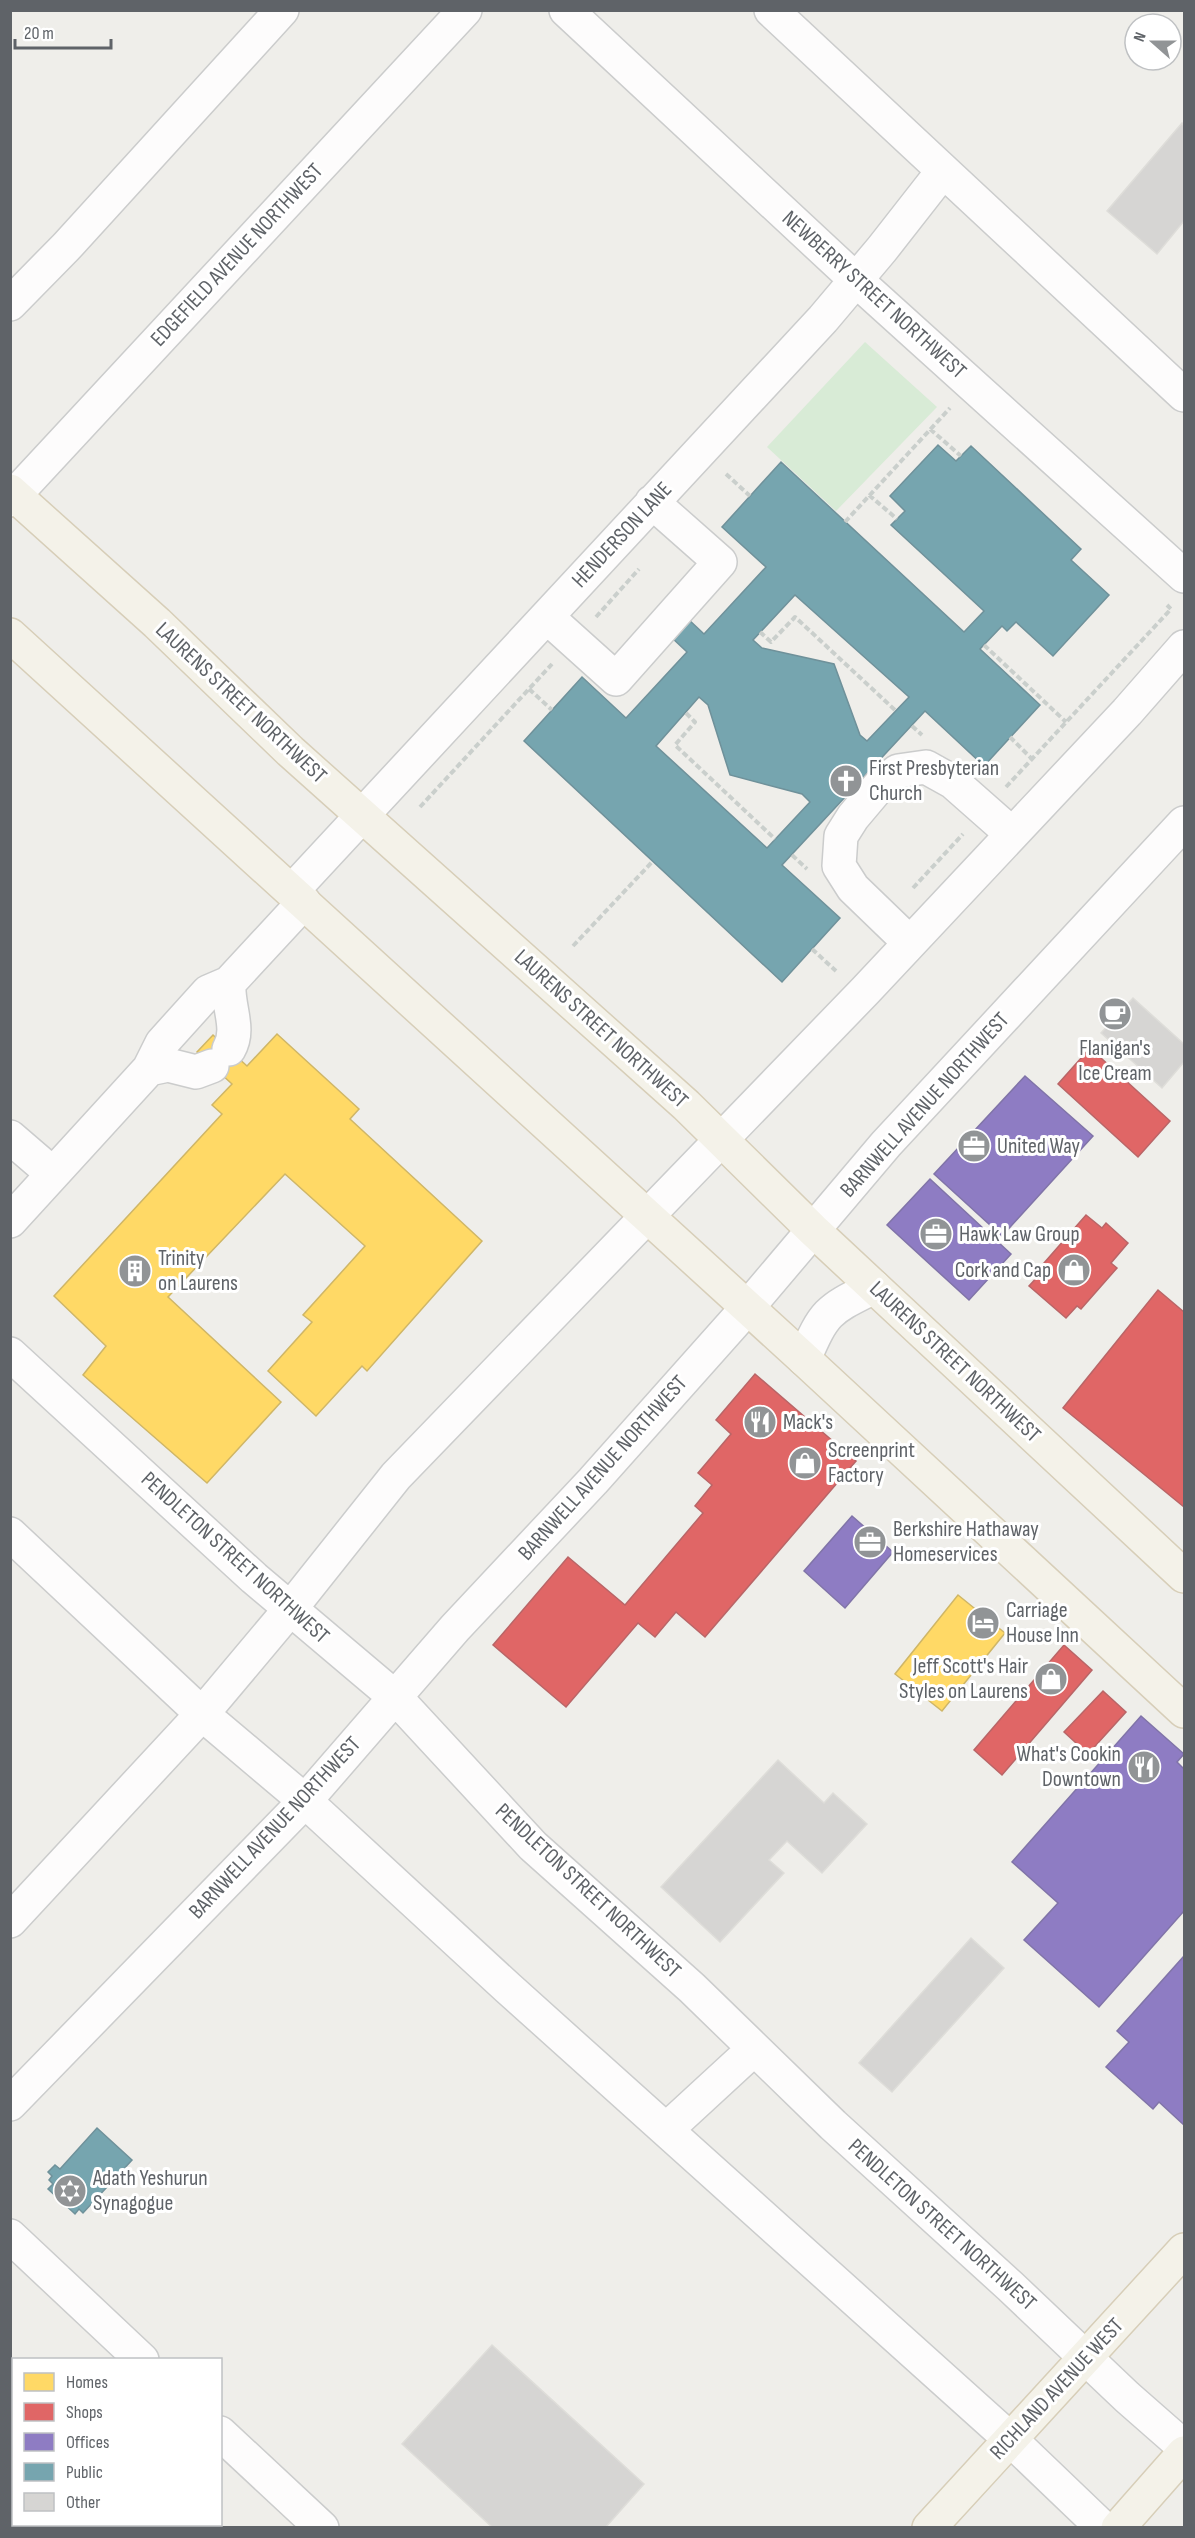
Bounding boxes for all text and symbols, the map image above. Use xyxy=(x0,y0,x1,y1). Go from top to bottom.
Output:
scale bar xyxy=(15,12,111,50)
north arrow xyxy=(1123,12,1183,72)
text: 20 m xyxy=(24,23,54,44)
text: N xyxy=(1130,30,1151,45)
street label: EDGEFIELD AVENUE NORTHWEST xyxy=(145,158,329,352)
street label: NEWBERRY STREET NORTHWEST xyxy=(776,205,972,385)
street label: HENDERSON LANE xyxy=(566,477,678,593)
street label: LAURENS STREET NORTHWEST xyxy=(150,617,332,789)
place label: First Presbyterian Church xyxy=(869,755,999,807)
church icon: First Presbyterian Church xyxy=(828,763,864,799)
street label: LAURENS STREET NORTHWEST xyxy=(509,944,693,1114)
cafe icon: Flanigan's Ice Cream xyxy=(1097,996,1133,1032)
street label: BARNWELL AVENUE NORTHWEST xyxy=(835,1007,1015,1203)
place label: Flanigan's Ice Cream xyxy=(1078,1035,1152,1087)
office icon: United Way xyxy=(956,1128,992,1164)
place label: United Way xyxy=(997,1133,1080,1160)
office icon: Hawk Law Group xyxy=(918,1216,954,1252)
place label: Hawk Law Group xyxy=(959,1221,1080,1248)
place label: Trinity on Laurens xyxy=(158,1245,238,1297)
shop icon: Cork and Cap xyxy=(1056,1252,1092,1288)
building icon: Trinity on Laurens xyxy=(117,1253,153,1289)
place label: Cork and Cap xyxy=(955,1257,1051,1284)
street label: LAURENS STREET NORTHWEST xyxy=(864,1276,1046,1448)
street label: BARNWELL AVENUE NORTHWEST xyxy=(513,1370,693,1566)
restaurant icon: Mack's xyxy=(742,1404,778,1440)
place label: Mack's xyxy=(783,1409,833,1436)
place label: Screenprint Factory xyxy=(828,1437,915,1489)
shop icon: Screenprint Factory xyxy=(787,1445,823,1481)
street label: PENDLETON STREET NORTHWEST xyxy=(135,1466,335,1650)
place label: Berkshire Hathaway Homeservices xyxy=(893,1516,1039,1568)
office icon: Berkshire Hathaway Homeservices xyxy=(852,1524,888,1560)
place label: Carriage House Inn xyxy=(1006,1597,1079,1649)
hotel icon: Carriage House Inn xyxy=(965,1605,1001,1641)
place label: Jeff Scott's Hair Styles on Laurens xyxy=(899,1653,1028,1705)
shop icon: Jeff Scott's Hair Styles on Laurens xyxy=(1033,1661,1069,1697)
street label: BARNWELL AVENUE NORTHWEST xyxy=(183,1731,367,1925)
place label: What's Cookin Downtown xyxy=(1017,1741,1121,1793)
restaurant icon: What's Cookin Downtown xyxy=(1126,1749,1162,1785)
street label: PENDLETON STREET NORTHWEST xyxy=(489,1798,687,1984)
street label: PENDLETON STREET NORTHWEST xyxy=(842,2133,1042,2317)
place label: Adath Yeshurun Synagogue xyxy=(92,2165,208,2217)
synagogue icon: Adath Yeshurun Synagogue xyxy=(52,2173,88,2209)
street label: RICHLAND AVENUE WEST xyxy=(984,2313,1130,2465)
legend xyxy=(12,2358,222,2526)
text: Homes xyxy=(66,2372,108,2393)
text: Shops xyxy=(66,2402,103,2423)
text: Offices xyxy=(66,2432,109,2453)
text: Public xyxy=(66,2462,103,2483)
text: Other xyxy=(66,2492,100,2513)

